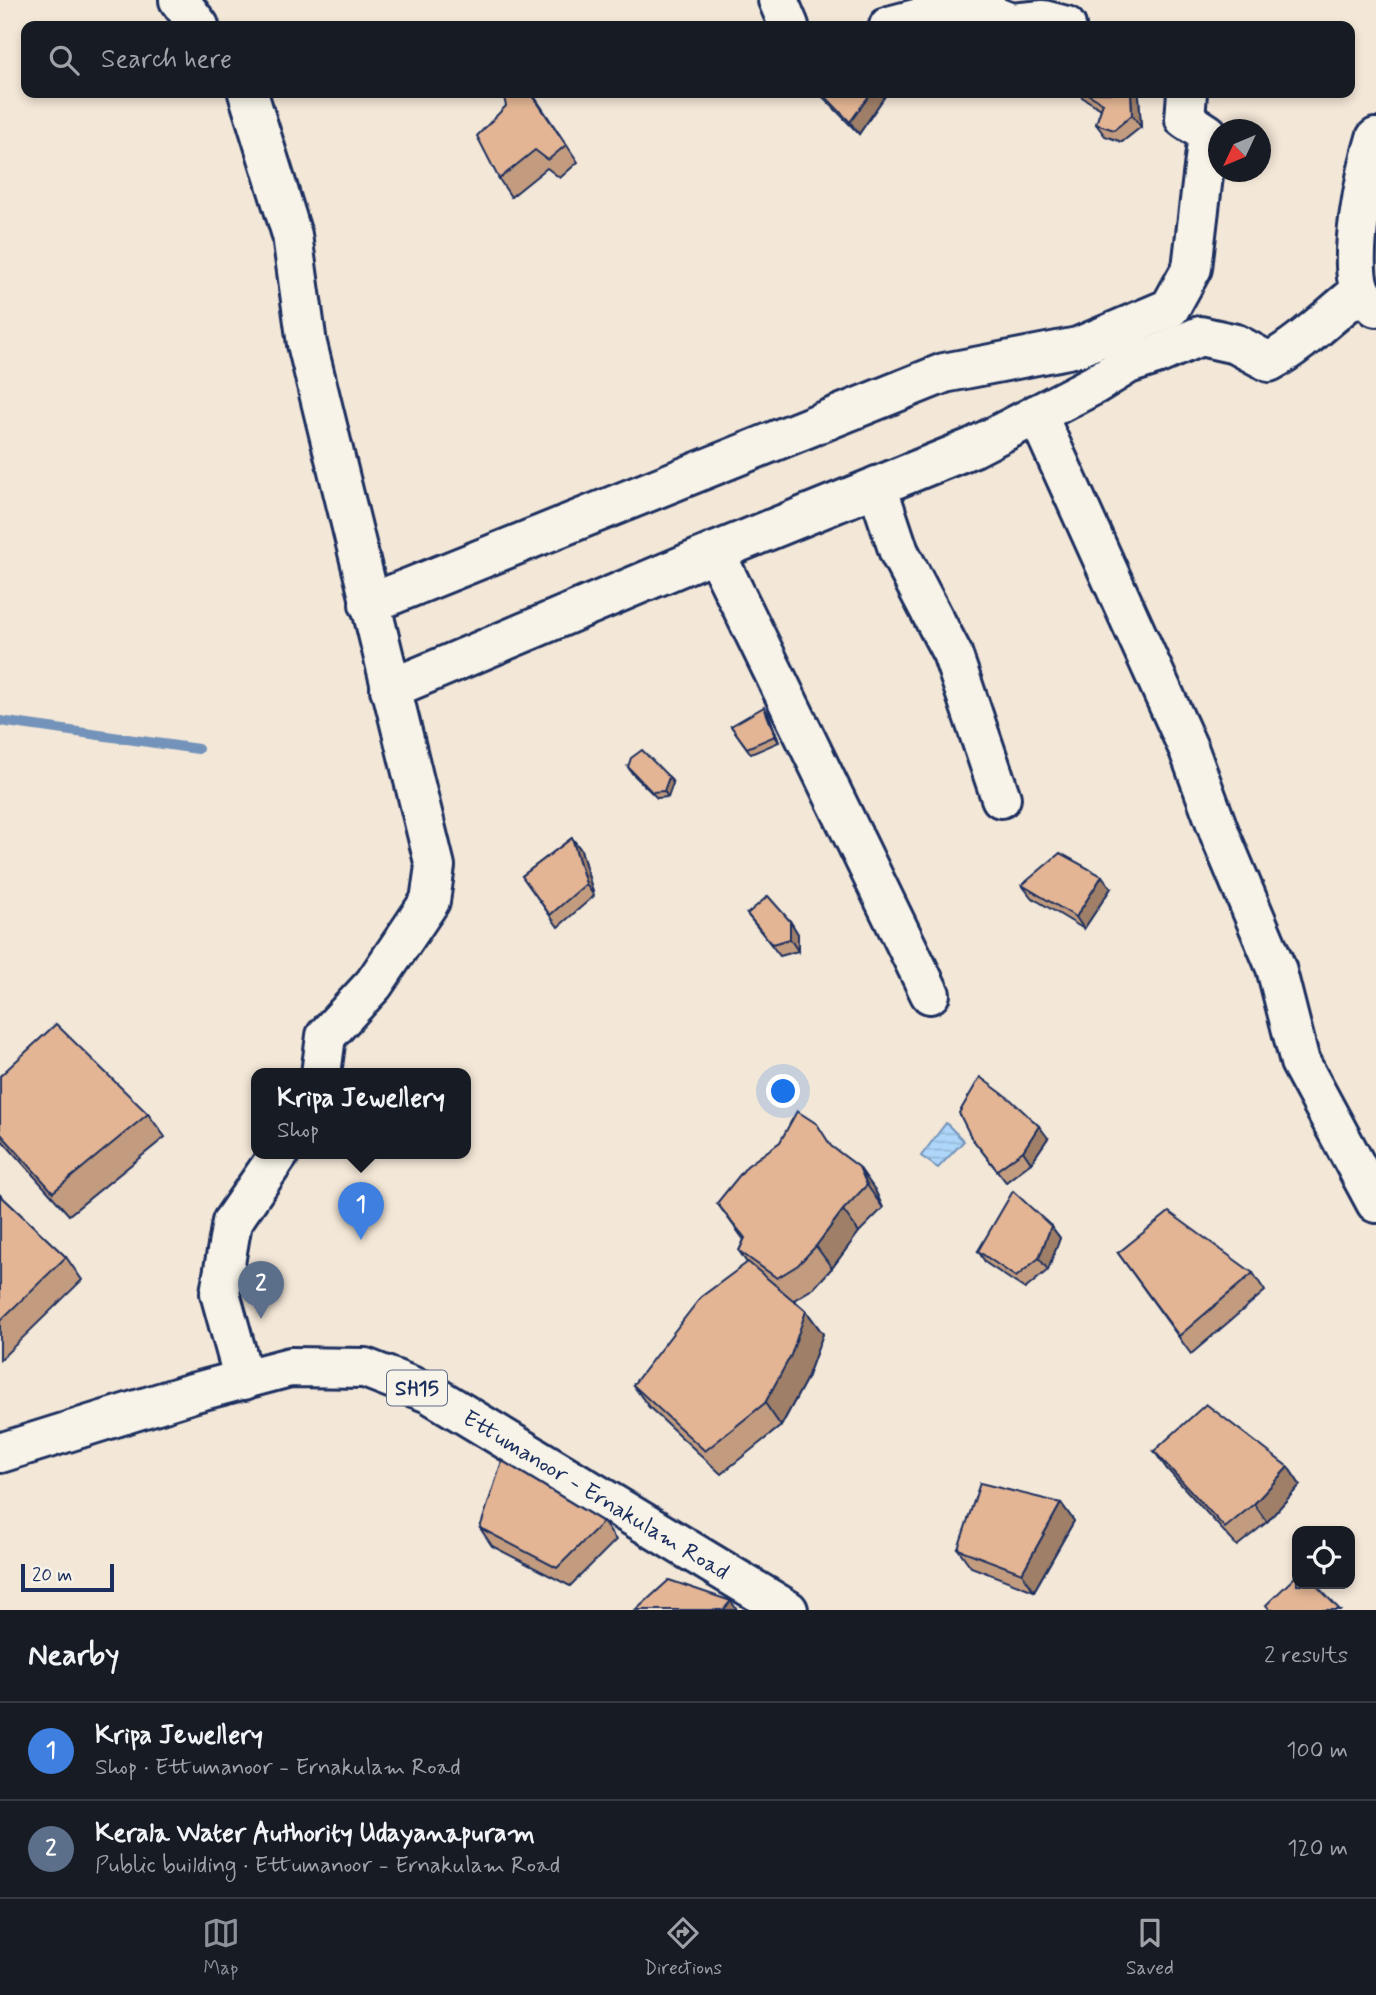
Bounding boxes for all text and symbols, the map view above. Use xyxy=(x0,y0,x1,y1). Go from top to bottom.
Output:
search box xyxy=(21,21,1355,98)
icon: search xyxy=(45,41,83,79)
text: Search here xyxy=(101,43,232,77)
north arrow xyxy=(1208,119,1271,182)
popup xyxy=(251,1068,471,1159)
your location xyxy=(766,1074,800,1108)
text: Kripa Jewellery xyxy=(277,1082,445,1116)
text: Shop xyxy=(277,1116,319,1146)
pin: 1 xyxy=(338,1182,384,1240)
pin: 2 xyxy=(238,1261,284,1319)
road number: SH15 xyxy=(387,1370,447,1406)
street label: Ettumanoor - Ernakulam Road xyxy=(457,1404,734,1588)
map controls xyxy=(1292,1526,1355,1589)
button: locate xyxy=(1292,1526,1355,1589)
scale bar xyxy=(21,1561,114,1593)
text: 20 m xyxy=(32,1563,72,1588)
text: Nearby xyxy=(28,1636,119,1675)
text: 2 results xyxy=(1264,1641,1348,1671)
text: Kripa Jewellery xyxy=(95,1719,263,1753)
text: 1 xyxy=(46,1736,56,1766)
text: 100 m xyxy=(1286,1736,1348,1766)
text: Shop · Ettumanoor - Ernakulam Road xyxy=(95,1753,461,1783)
text: Kerala Water Authority Udayanapuram xyxy=(95,1817,535,1851)
text: 2 xyxy=(45,1834,57,1864)
text: 120 m xyxy=(1287,1834,1348,1864)
text: Public building · Ettumanoor - Ernakulam Road xyxy=(95,1851,560,1881)
tab: Map xyxy=(202,1914,240,1981)
tab: Directions xyxy=(644,1914,722,1981)
tab: Saved xyxy=(1126,1914,1174,1981)

